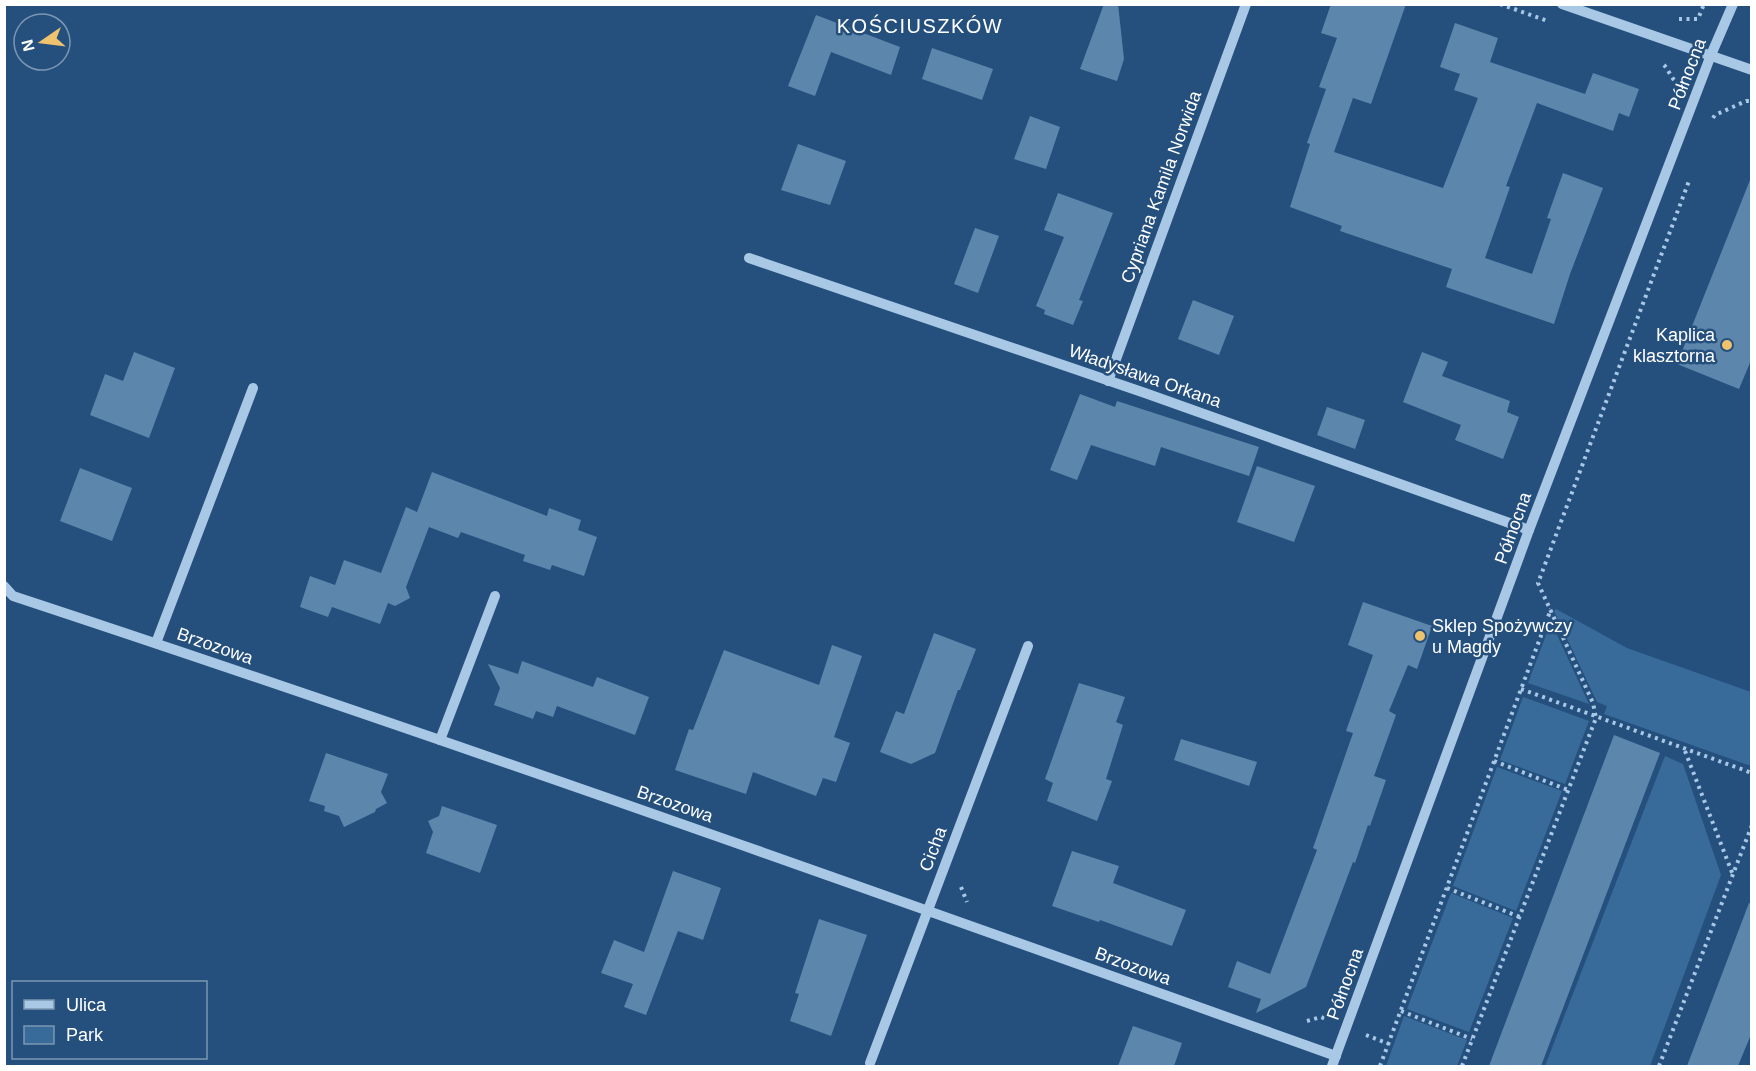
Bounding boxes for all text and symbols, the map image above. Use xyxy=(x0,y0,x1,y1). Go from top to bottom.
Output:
north arrow xyxy=(12,12,72,72)
district label: KOŚCIUSZKÓW xyxy=(837,14,1003,37)
street label: Północna xyxy=(1664,34,1710,113)
text: N xyxy=(18,38,38,53)
street label: Cypriana Kamila Norwida xyxy=(1117,87,1205,286)
place label: Kaplica klasztorna xyxy=(1633,325,1716,366)
marker: Kaplica klasztorna xyxy=(1720,338,1734,352)
street label: Władysława Orkana xyxy=(1066,340,1225,412)
street label: Północna xyxy=(1491,488,1536,567)
place label: Sklep Spożywczy u Magdy xyxy=(1432,616,1572,657)
street label: Brzozowa xyxy=(174,624,257,669)
marker: Sklep Spożywczy u Magdy xyxy=(1413,629,1427,643)
street label: Brzozowa xyxy=(634,782,717,827)
street label: Cicha xyxy=(915,823,951,874)
street label: Brzozowa xyxy=(1092,943,1174,989)
street label: Północna xyxy=(1323,944,1368,1023)
legend xyxy=(12,981,207,1059)
text: Ulica xyxy=(66,995,107,1015)
text: Park xyxy=(66,1025,104,1045)

